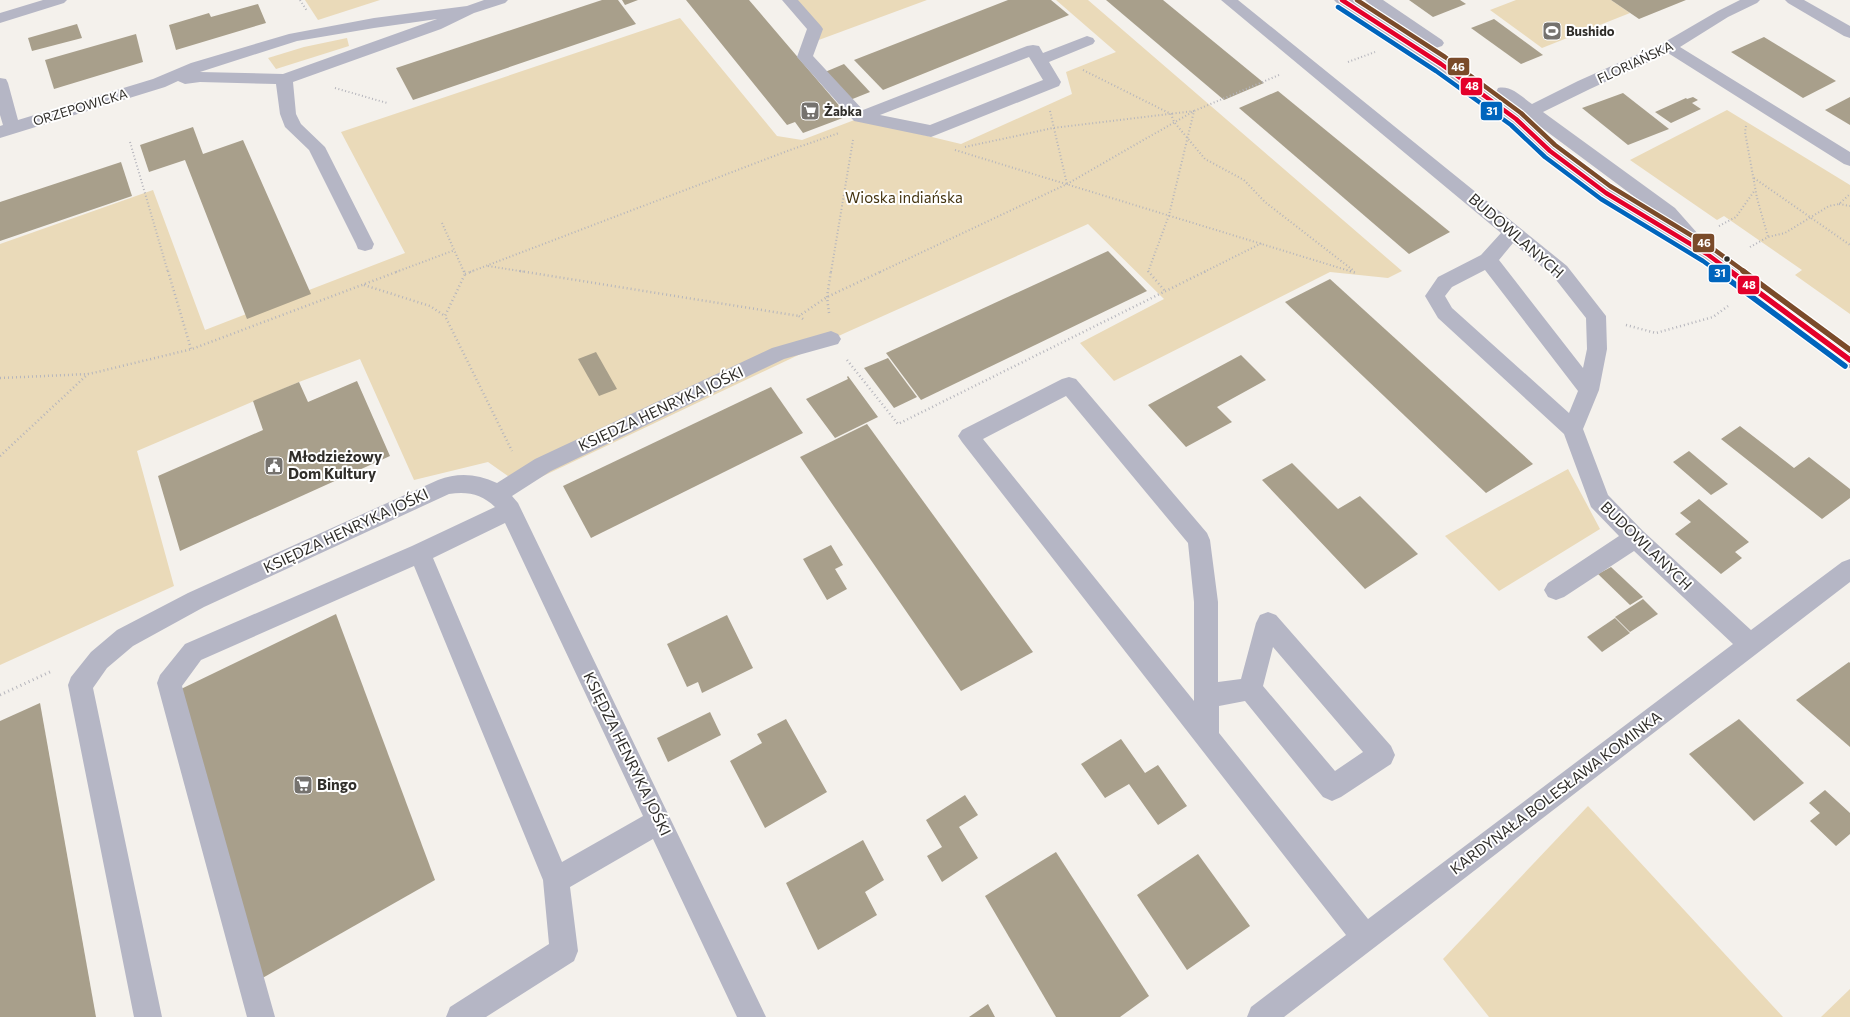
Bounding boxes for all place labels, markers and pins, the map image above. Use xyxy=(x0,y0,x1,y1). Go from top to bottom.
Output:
sports icon: Bushido xyxy=(1541,20,1563,42)
place label: Bushido xyxy=(1566,23,1615,39)
supermarket icon: Żabka xyxy=(799,100,821,122)
place label: Żabka xyxy=(824,103,862,119)
unlabelled marker xyxy=(1722,254,1732,264)
place label: Młodzieżowy Dom Kultury xyxy=(288,447,383,482)
public building icon: Młodzieżowy Dom Kultury xyxy=(263,455,285,477)
supermarket icon: Bingo xyxy=(292,774,314,796)
place label: Bingo xyxy=(317,775,357,793)

